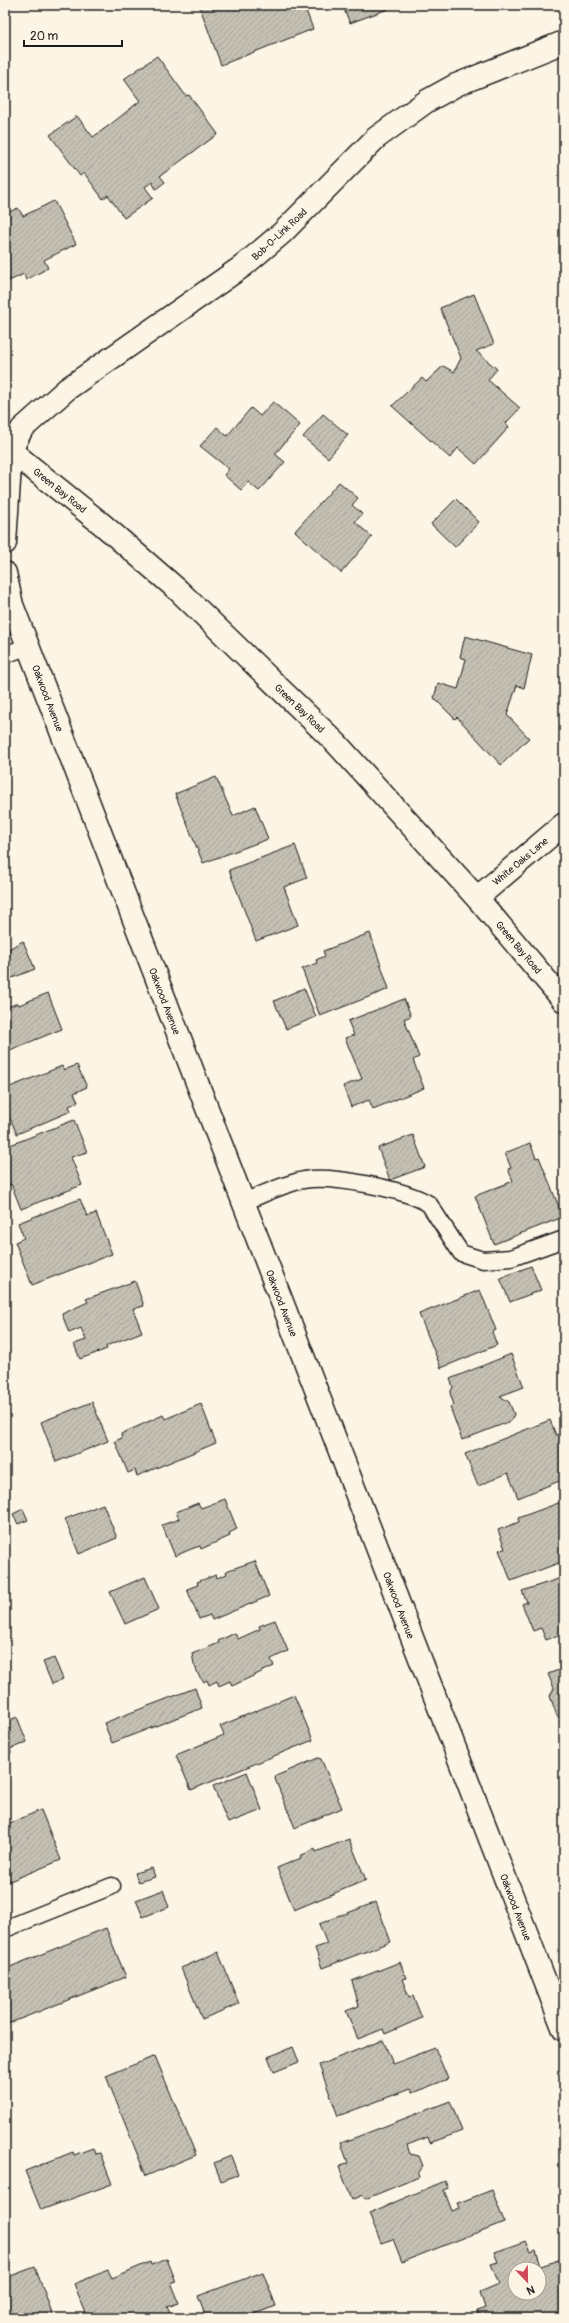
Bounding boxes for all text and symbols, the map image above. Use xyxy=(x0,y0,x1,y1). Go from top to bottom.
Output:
scale bar xyxy=(24,22,122,48)
text: 20 m xyxy=(30,29,59,44)
street label: Bob-O-Link Road xyxy=(250,206,310,263)
street label: Green Bay Road xyxy=(30,466,88,516)
street label: Oakwood Avenue xyxy=(29,663,65,733)
street label: Green Bay Road xyxy=(272,682,327,736)
street label: White Oaks Lane xyxy=(490,835,551,888)
street label: Green Bay Road xyxy=(493,919,544,976)
street label: Oakwood Avenue xyxy=(146,966,182,1036)
street label: Oakwood Avenue xyxy=(263,1268,299,1338)
street label: Oakwood Avenue xyxy=(380,1570,416,1640)
street label: Oakwood Avenue xyxy=(497,1872,533,1942)
north arrow xyxy=(507,2261,547,2301)
text: N xyxy=(524,2282,536,2297)

